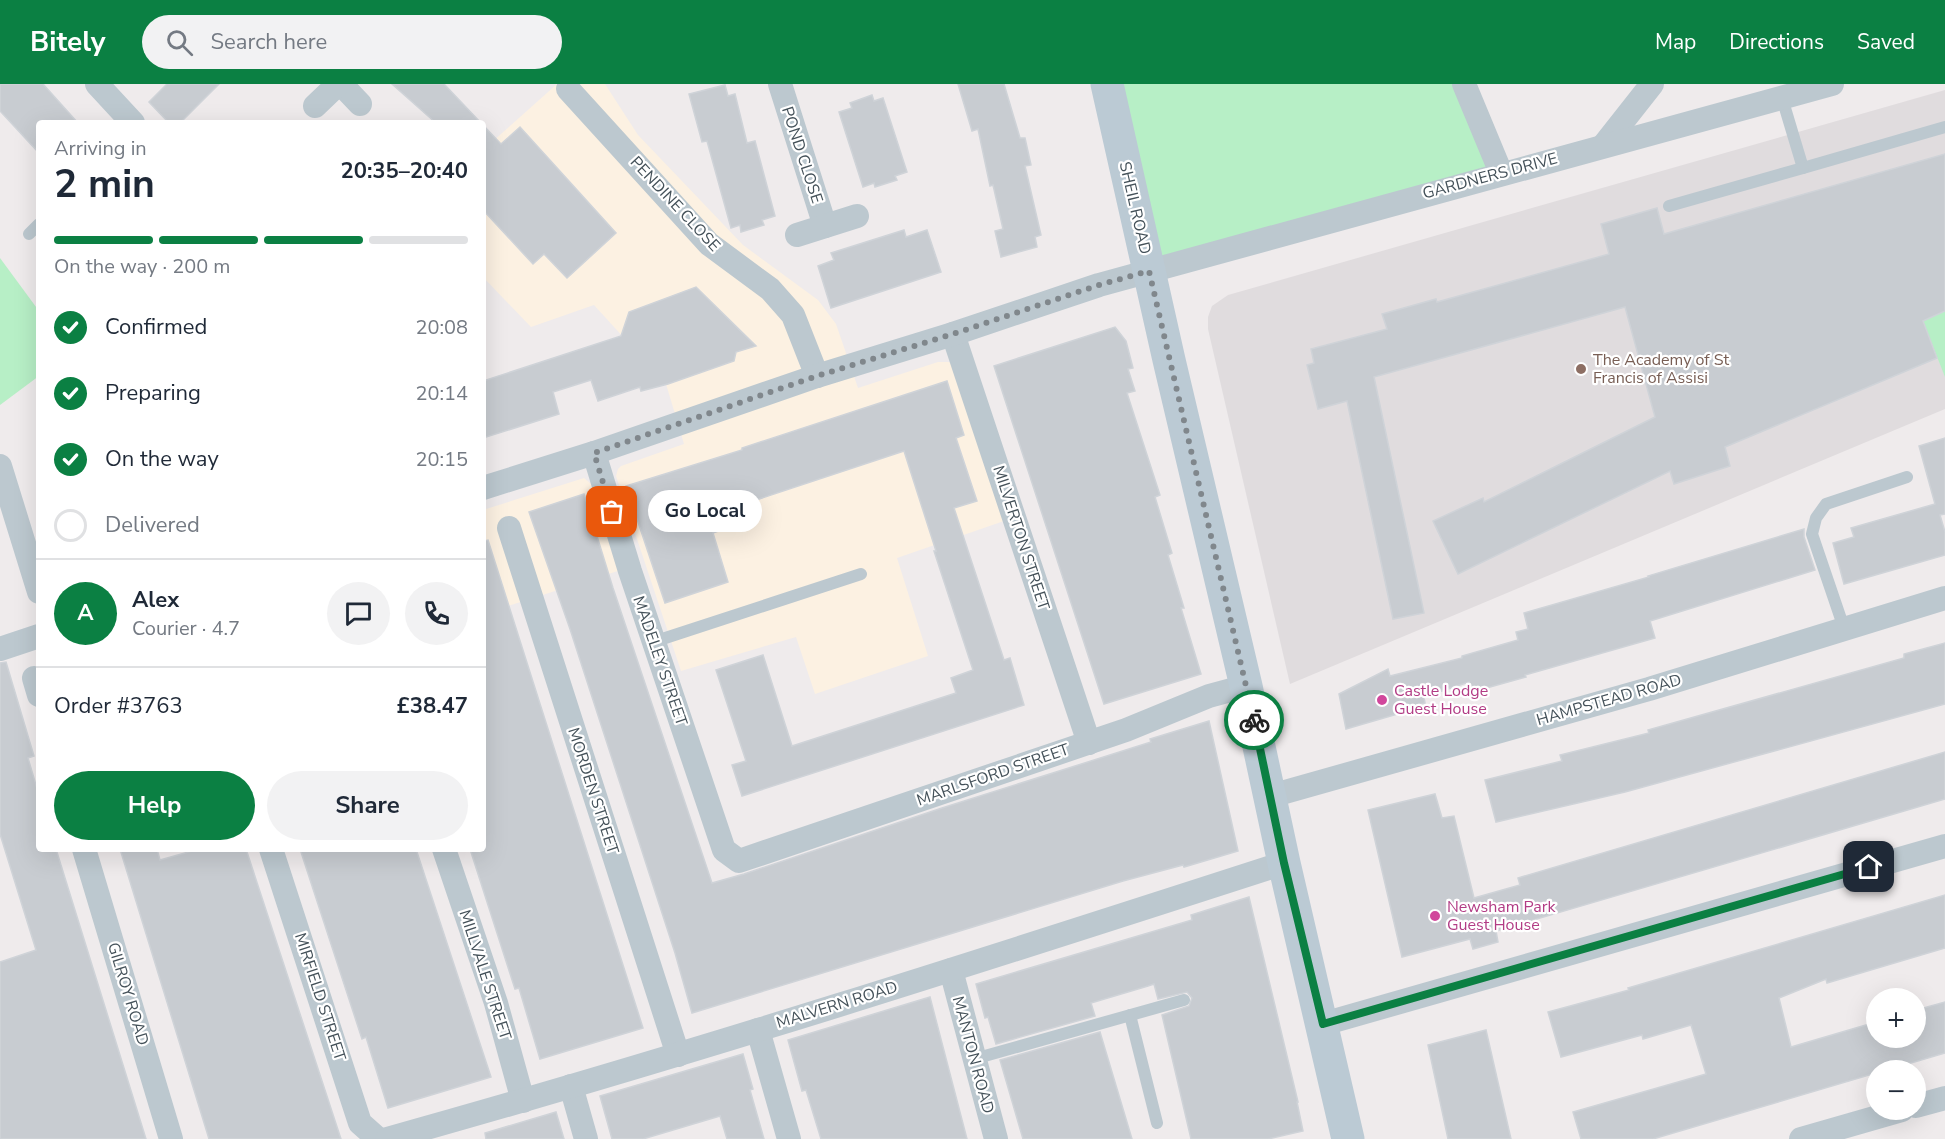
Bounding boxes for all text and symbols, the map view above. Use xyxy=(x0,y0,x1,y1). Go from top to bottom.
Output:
search box xyxy=(142,15,562,69)
text: Bitely xyxy=(30,23,106,61)
icon: search xyxy=(163,26,196,59)
text: Search here xyxy=(211,27,327,57)
text: Map xyxy=(1655,28,1696,56)
text: Directions xyxy=(1729,28,1824,56)
text: Saved xyxy=(1857,28,1915,56)
street label: POND CLOSE xyxy=(776,104,828,206)
text: Arriving in xyxy=(54,135,147,162)
street label: GARDNERS DRIVE xyxy=(1420,147,1560,205)
street label: PENDINE CLOSE xyxy=(625,152,725,256)
text: 20:35–20:40 xyxy=(340,156,468,186)
text: 2 min xyxy=(54,158,155,211)
street label: SHEIL ROAD xyxy=(1114,159,1156,257)
text: On the way · 200 m xyxy=(54,253,230,280)
icon: check xyxy=(54,311,87,344)
text: Confirmed xyxy=(105,312,207,342)
text: 20:08 xyxy=(415,314,468,341)
place label: The Academy of St Francis of Assisi xyxy=(1593,349,1730,389)
marker: The Academy of St Francis of Assisi xyxy=(1574,362,1588,376)
icon: check xyxy=(54,377,87,410)
text: Preparing xyxy=(105,378,201,408)
text: 20:14 xyxy=(415,380,468,407)
icon: check xyxy=(54,443,87,476)
text: On the way xyxy=(105,444,219,474)
text: 20:15 xyxy=(415,446,468,473)
street label: MILVERTON STREET xyxy=(987,463,1055,613)
pin xyxy=(586,486,637,537)
callout: Go Local xyxy=(648,491,762,533)
icon: bag xyxy=(595,495,628,528)
text: Go Local xyxy=(665,497,746,524)
text: Delivered xyxy=(105,510,200,540)
button: chat xyxy=(327,582,390,645)
button: phone xyxy=(405,582,468,645)
text: Alex xyxy=(132,585,179,615)
street label: MADELEY STREET xyxy=(627,593,693,729)
text: A xyxy=(77,598,94,628)
text: Courier · 4.7 xyxy=(132,615,240,642)
street label: HAMPSTEAD ROAD xyxy=(1534,669,1684,731)
place label: Castle Lodge Guest House xyxy=(1394,680,1488,720)
courier xyxy=(1224,690,1284,750)
text: Order #3763 xyxy=(54,691,183,721)
text: £38.47 xyxy=(397,691,468,721)
marker: Castle Lodge Guest House xyxy=(1375,693,1389,707)
icon: bike xyxy=(1238,704,1271,737)
street label: MORDEN STREET xyxy=(562,725,624,857)
street label: MARLSFORD STREET xyxy=(914,738,1072,811)
button: Help xyxy=(54,771,255,840)
button: Share xyxy=(267,771,468,840)
pin xyxy=(1843,841,1894,892)
icon: home xyxy=(1852,850,1885,883)
place label: Newsham Park Guest House xyxy=(1447,896,1557,936)
street label: MILLVALE STREET xyxy=(454,907,517,1043)
marker: Newsham Park Guest House xyxy=(1428,909,1442,923)
street label: MIRFIELD STREET xyxy=(289,930,351,1064)
street label: GILROY ROAD xyxy=(102,940,154,1048)
street label: MALVERN ROAD xyxy=(774,976,900,1034)
map controls xyxy=(1866,988,1926,1120)
button: + xyxy=(1866,988,1926,1048)
street label: MANTON ROAD xyxy=(947,994,999,1116)
button: − xyxy=(1866,1060,1926,1120)

